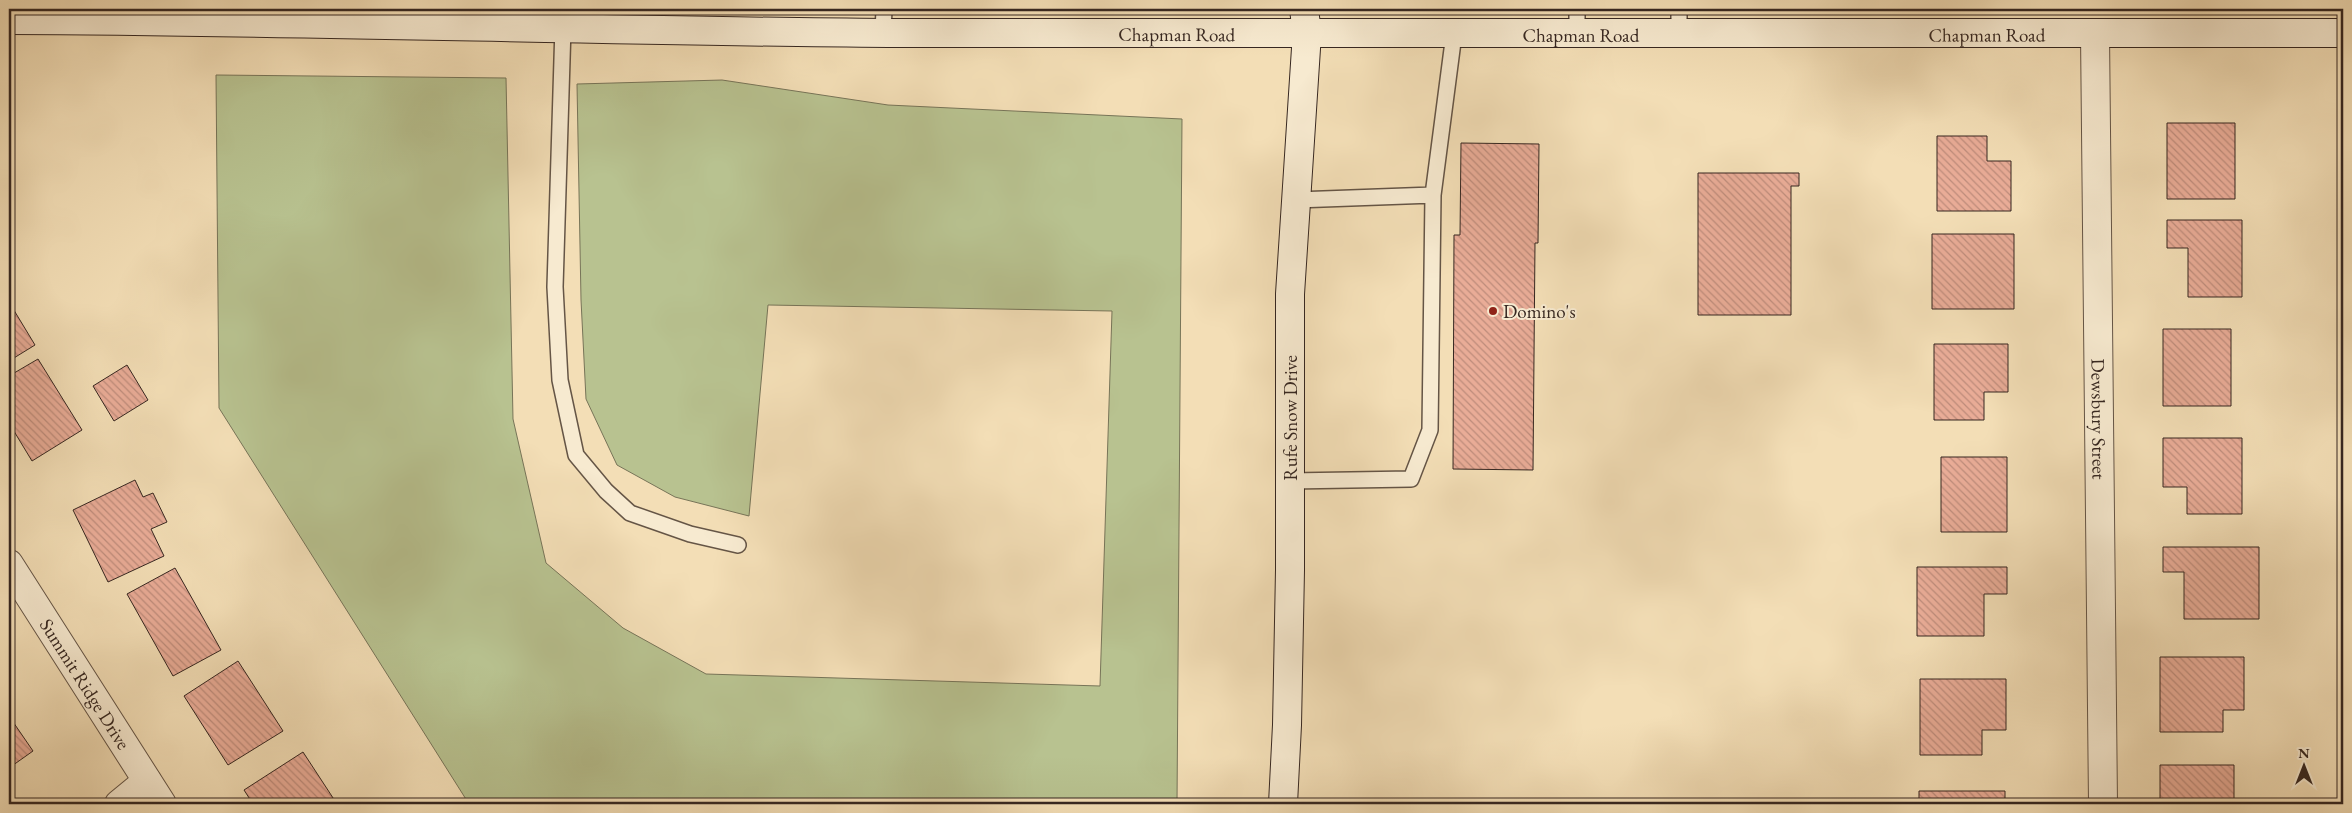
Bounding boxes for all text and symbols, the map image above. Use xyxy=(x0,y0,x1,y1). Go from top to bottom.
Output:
street label: Chapman Road xyxy=(1118,21,1236,47)
street label: Chapman Road xyxy=(1522,22,1640,47)
street label: Chapman Road xyxy=(1928,22,2046,47)
place label: Domino's xyxy=(1503,299,1576,324)
marker: Domino's xyxy=(1487,305,1499,317)
street label: Rufe Snow Drive xyxy=(1278,355,1303,481)
street label: Dewsbury Street xyxy=(2086,358,2112,480)
street label: Summit Ridge Drive xyxy=(34,613,136,754)
north arrow xyxy=(2280,740,2330,790)
text: N xyxy=(2298,744,2310,762)

